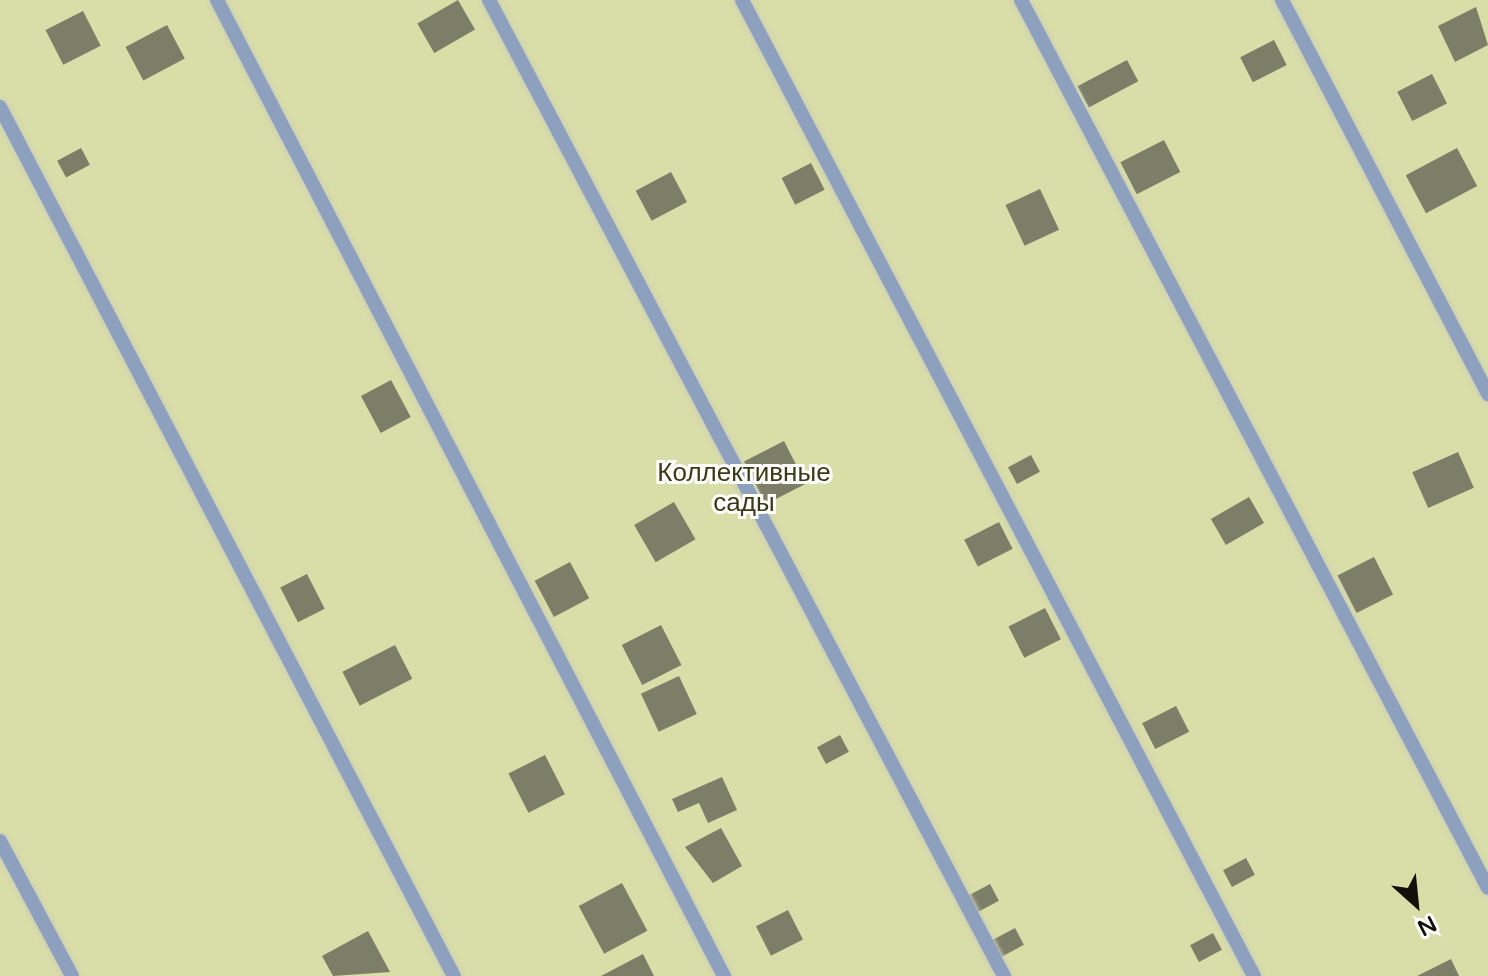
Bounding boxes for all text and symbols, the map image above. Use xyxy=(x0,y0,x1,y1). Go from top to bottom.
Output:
park label: Коллективные сады xyxy=(657,457,831,518)
north arrow xyxy=(1376,864,1456,944)
text: N xyxy=(1413,910,1441,941)

